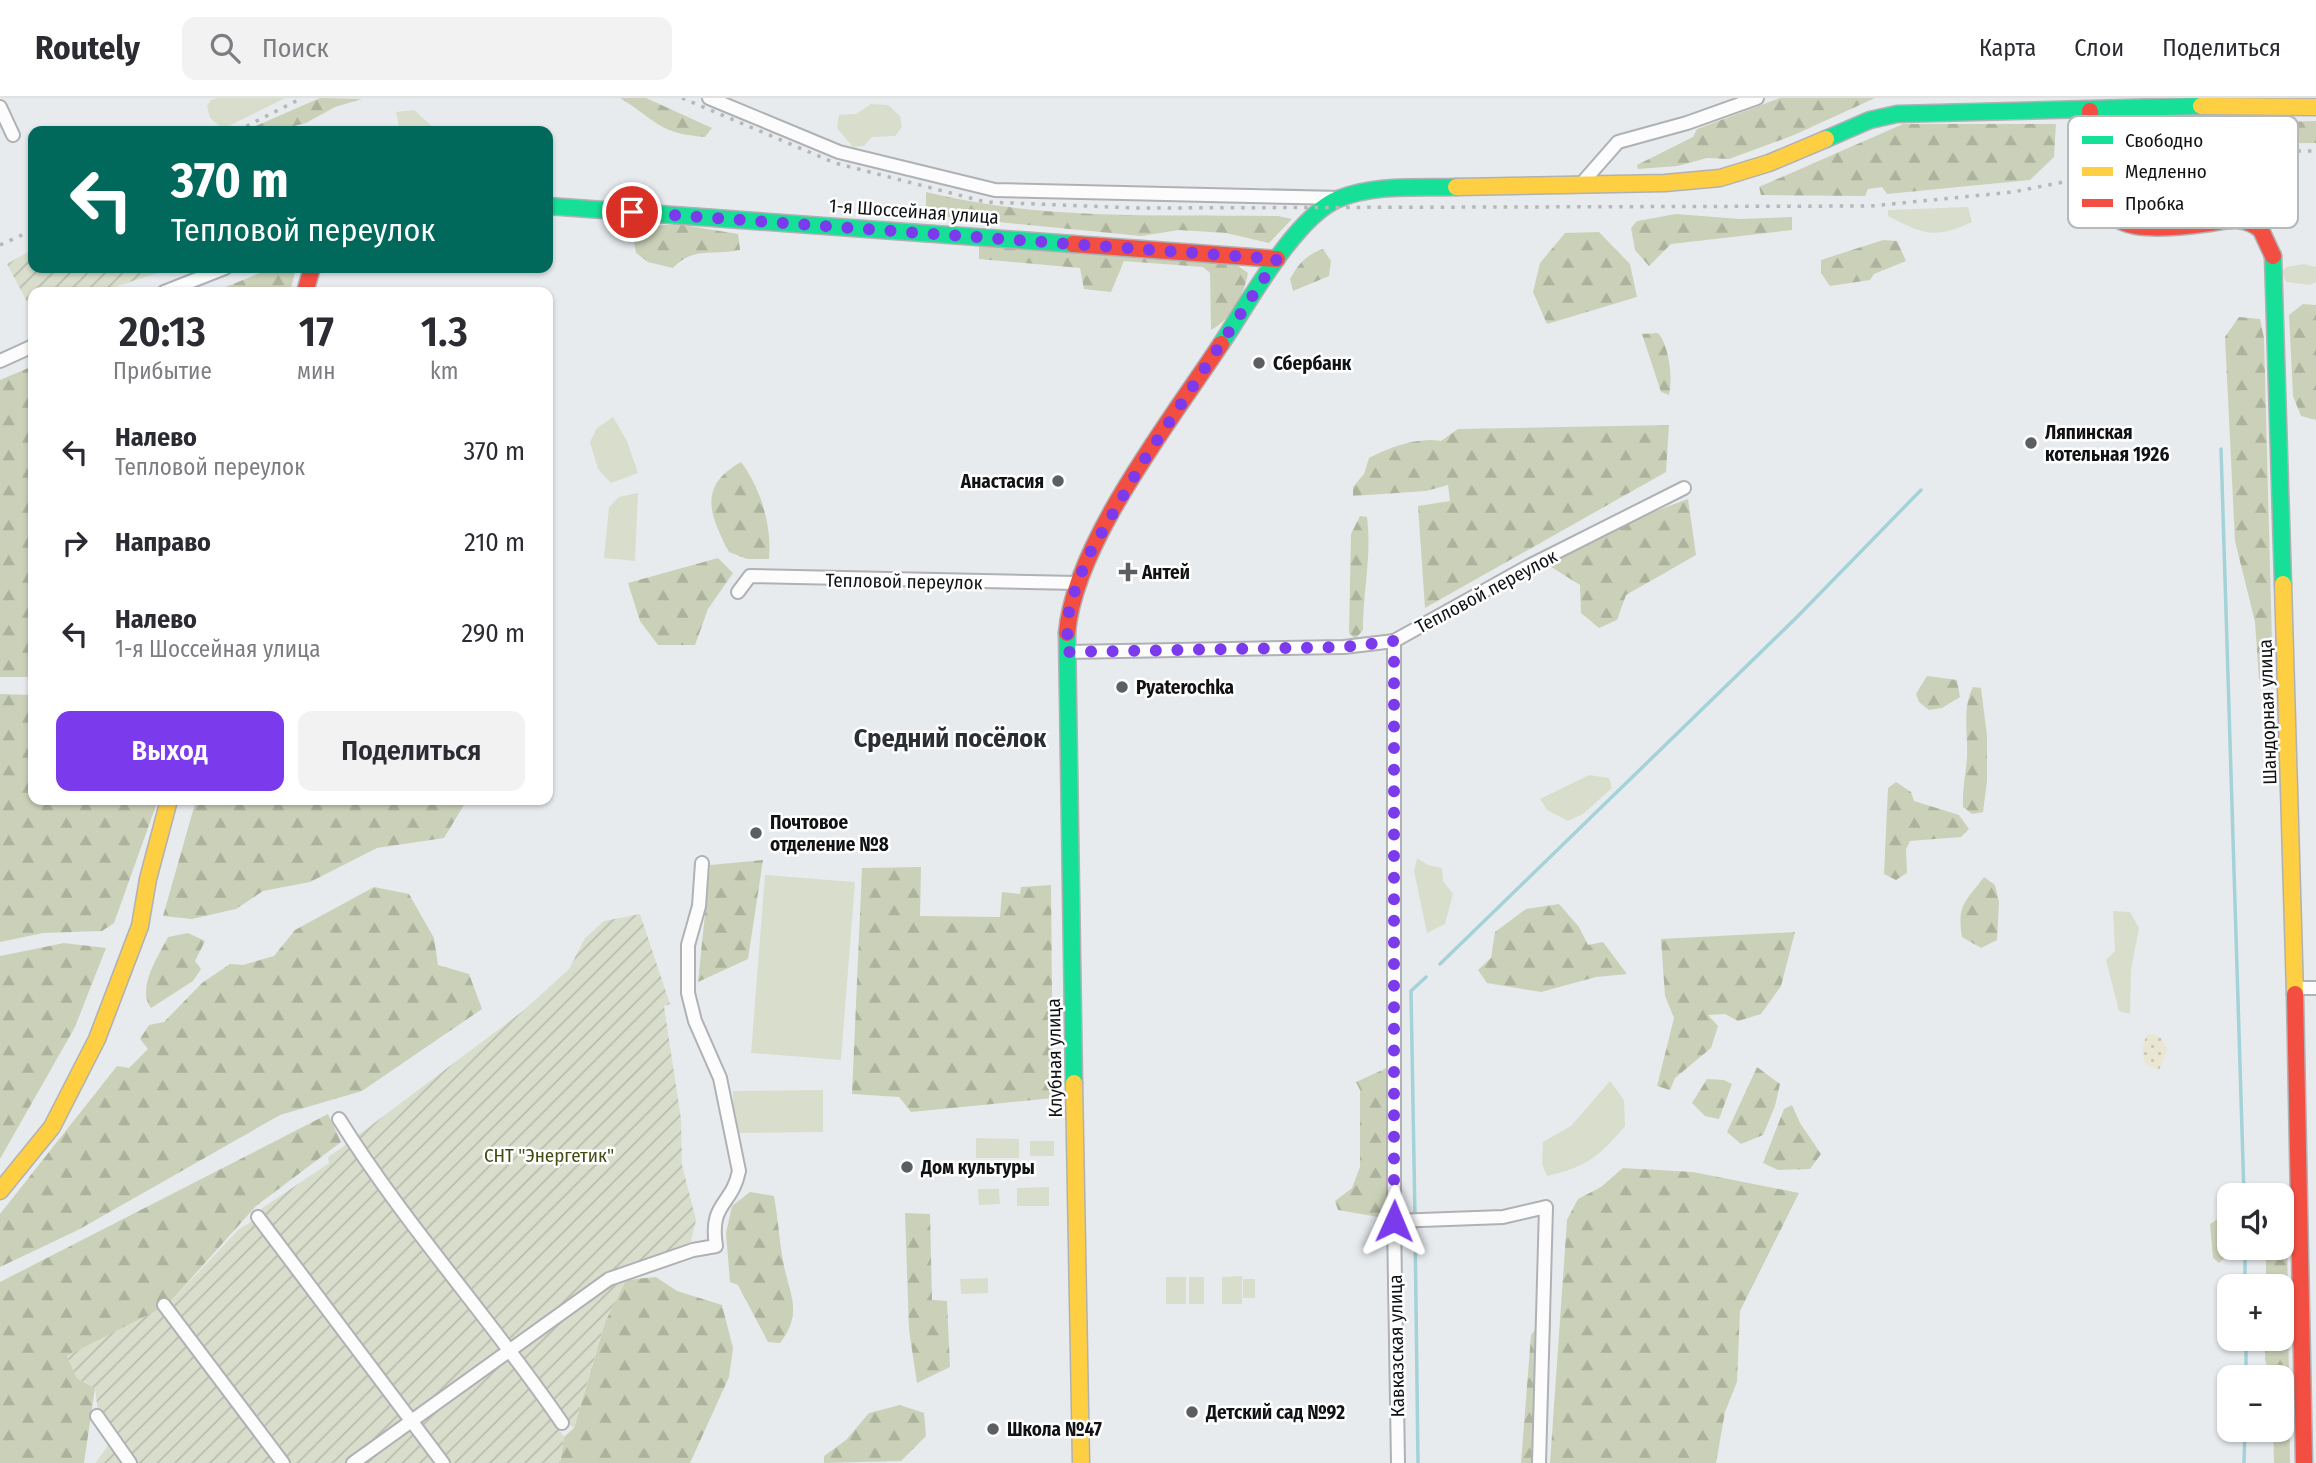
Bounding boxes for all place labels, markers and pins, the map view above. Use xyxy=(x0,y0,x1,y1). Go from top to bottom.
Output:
pin xyxy=(602,182,662,242)
place label: Сбербанк xyxy=(1273,352,1352,375)
marker: Сбербанк xyxy=(1251,355,1267,371)
place label: Ляпинская котельная 1926 xyxy=(2045,421,2169,466)
marker: Ляпинская котельная 1926 xyxy=(2023,435,2039,451)
place label: Анастасия xyxy=(960,470,1044,493)
marker: Анастасия xyxy=(1050,473,1066,489)
place label: Антей xyxy=(1141,561,1190,584)
marker: Антей xyxy=(1120,564,1136,580)
place label: Pyaterochka xyxy=(1136,676,1234,699)
marker: Pyaterochka xyxy=(1114,679,1130,695)
place label: Почтовое отделение №8 xyxy=(770,811,889,856)
marker: Почтовое отделение №8 xyxy=(748,825,764,841)
place label: Дом культуры xyxy=(920,1156,1035,1179)
marker: Дом культуры xyxy=(899,1159,915,1175)
place label: Детский сад №92 xyxy=(1205,1401,1345,1424)
marker: Детский сад №92 xyxy=(1184,1404,1200,1420)
place label: Школа №47 xyxy=(1007,1418,1102,1441)
marker: Школа №47 xyxy=(985,1421,1001,1437)

